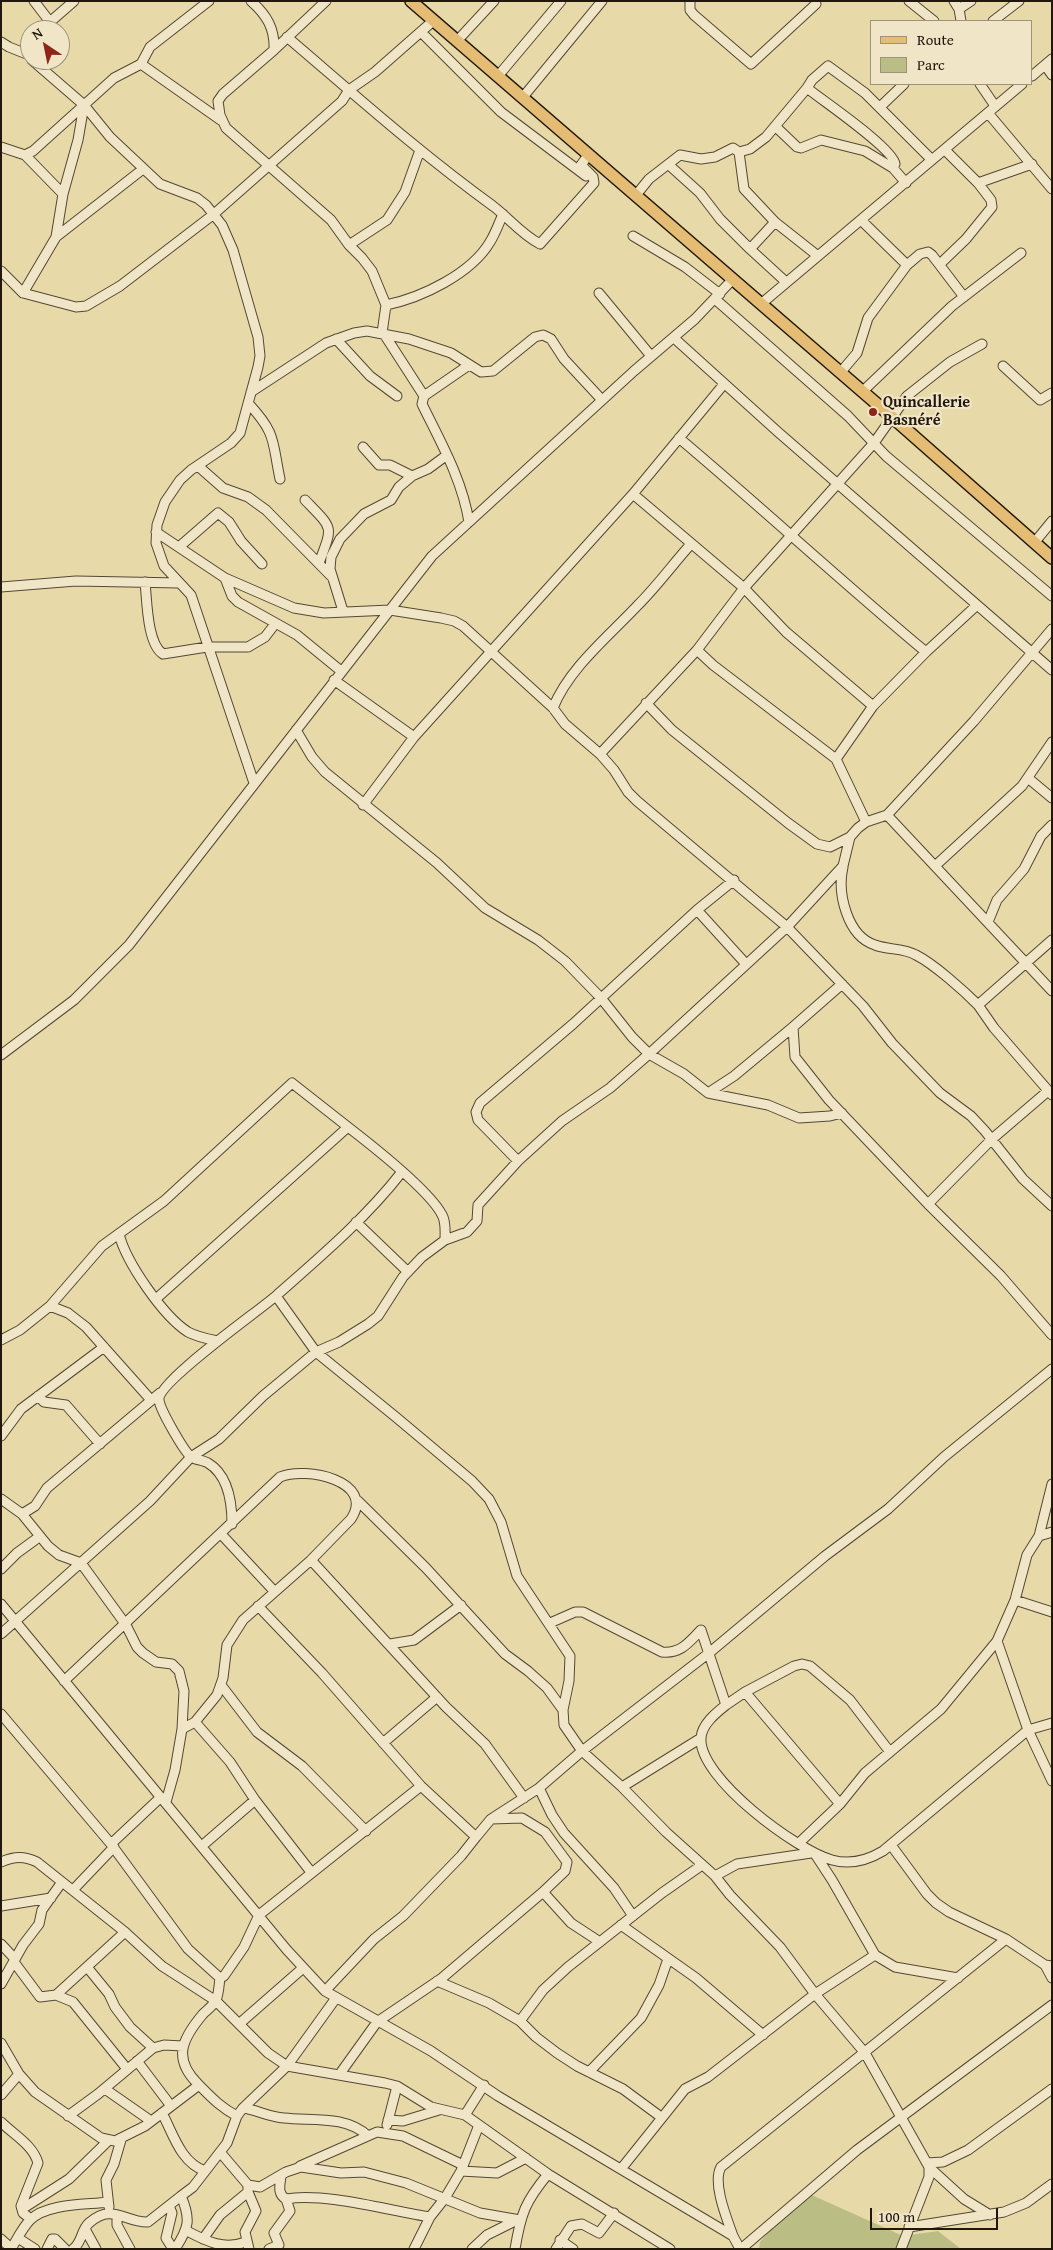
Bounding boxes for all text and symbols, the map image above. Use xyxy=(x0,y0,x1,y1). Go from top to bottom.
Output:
north arrow xyxy=(20,20,70,70)
legend xyxy=(870,20,1033,85)
text: N xyxy=(28,22,47,44)
text: Route xyxy=(917,29,954,50)
text: Parc xyxy=(917,54,945,75)
place label: Quincallerie Basnéré xyxy=(883,393,970,431)
marker: Quincallerie Basnéré xyxy=(867,406,879,418)
scale bar xyxy=(873,2198,1000,2230)
text: 100 m xyxy=(878,2206,915,2227)

